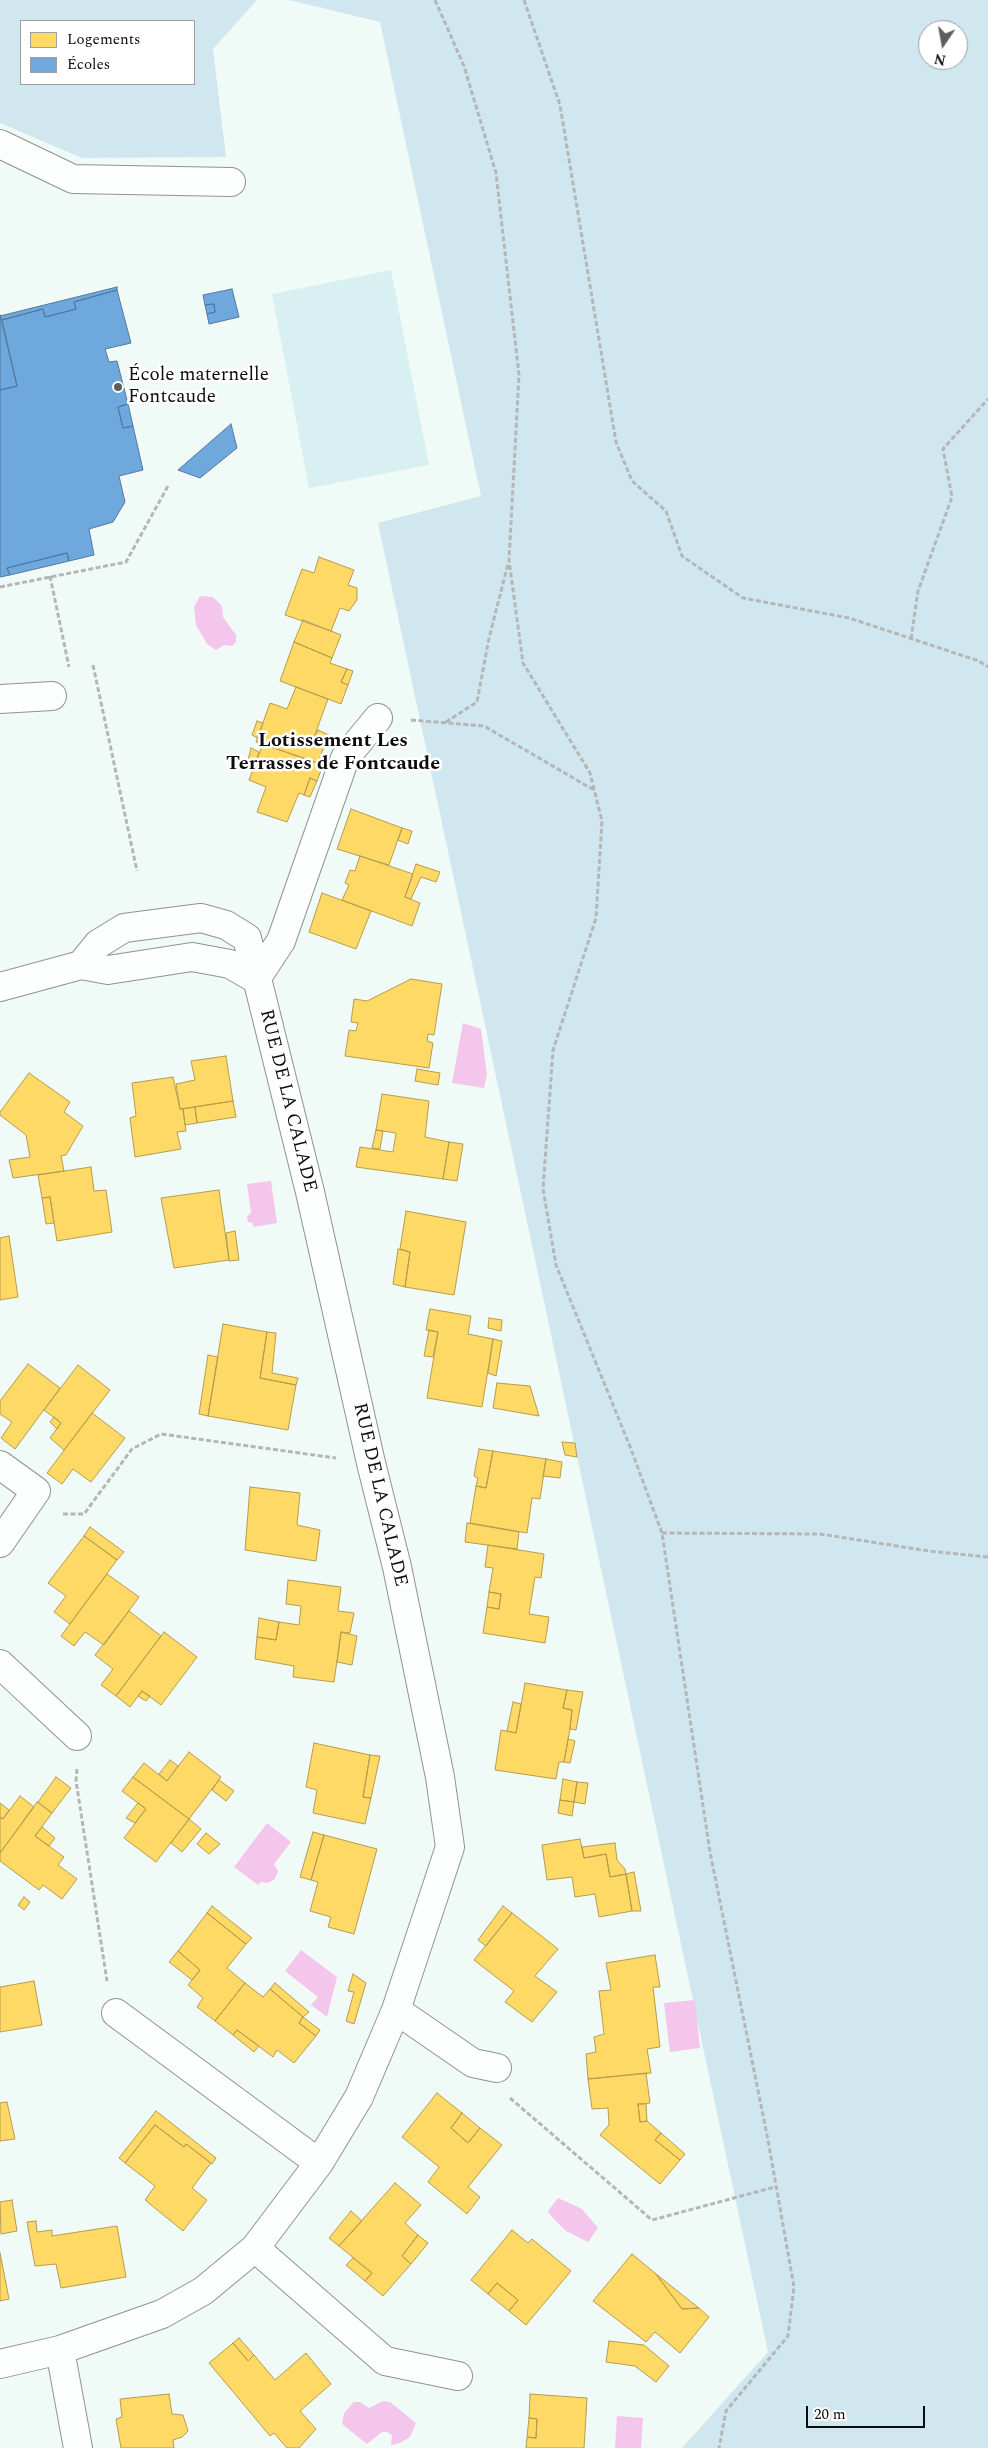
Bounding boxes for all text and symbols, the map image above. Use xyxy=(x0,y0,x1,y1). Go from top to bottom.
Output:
legend xyxy=(20,20,195,85)
north arrow xyxy=(918,20,968,70)
text: Logements xyxy=(67,28,141,51)
text: N xyxy=(932,48,948,71)
text: Écoles xyxy=(67,53,110,76)
place label: École maternelle Fontcaude xyxy=(128,365,269,409)
marker: École maternelle Fontcaude xyxy=(112,381,124,393)
district label: Lotissement Les Terrasses de Fontcaude xyxy=(226,730,440,777)
street label: RUE DE LA CALADE xyxy=(253,1007,321,1195)
street label: RUE DE LA CALADE xyxy=(347,1401,411,1589)
scale bar xyxy=(808,2396,927,2428)
text: 20 m xyxy=(814,2403,846,2426)

